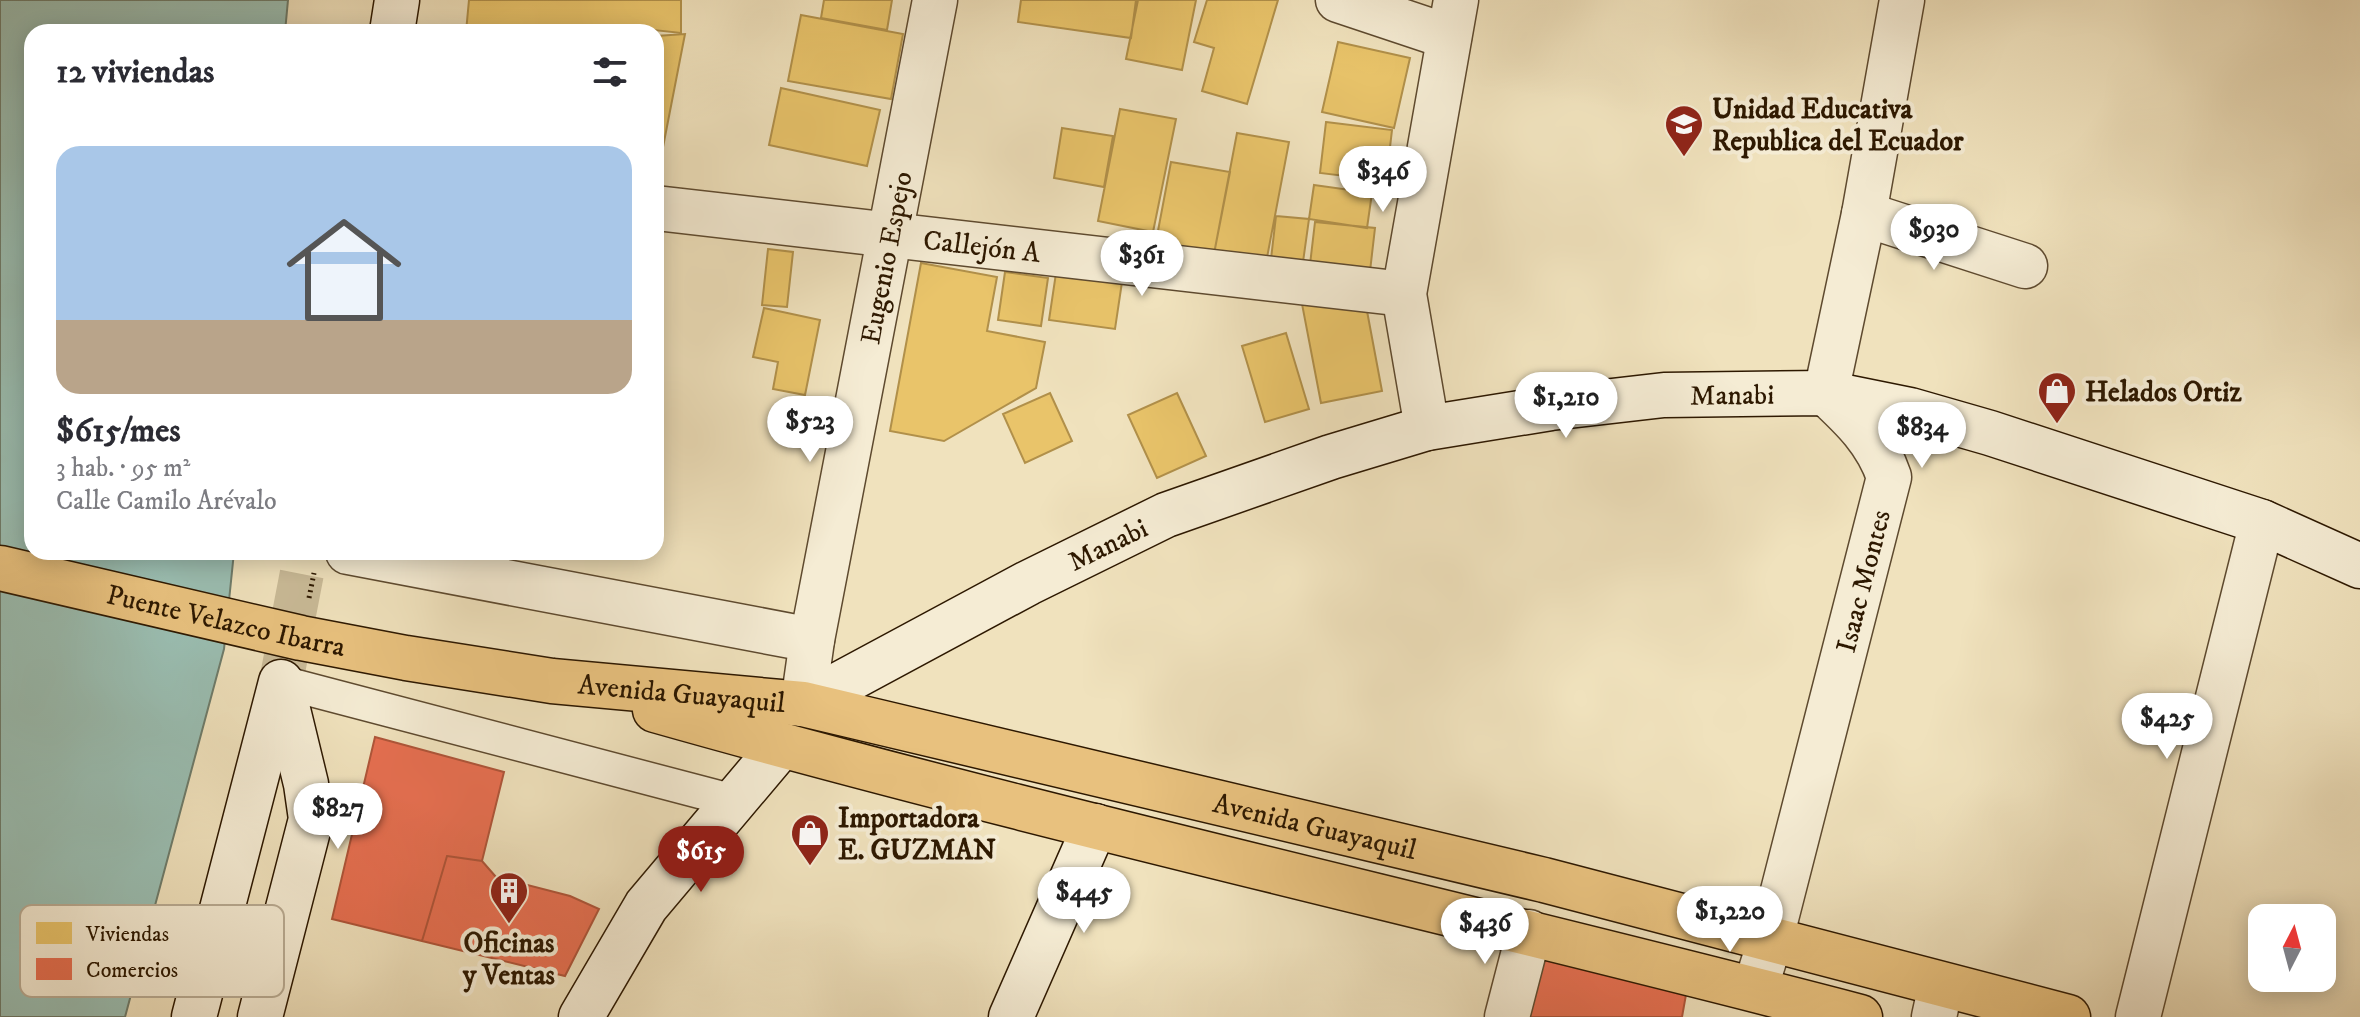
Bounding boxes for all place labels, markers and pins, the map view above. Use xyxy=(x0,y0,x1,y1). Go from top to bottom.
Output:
place label: Unidad Educativa Republica del Ecuador xyxy=(1712,92,1964,159)
school or university icon: Unidad Educativa Republica del Ecuador xyxy=(1663,103,1705,158)
pin: $346 xyxy=(1336,146,1430,214)
pin: $930 xyxy=(1887,204,1981,272)
pin: $361 xyxy=(1095,230,1189,298)
shop icon: Helados Ortiz xyxy=(2036,370,2078,425)
pin: $1,210 xyxy=(1501,372,1631,440)
place label: Helados Ortiz xyxy=(2085,375,2242,410)
pin: $523 xyxy=(763,396,857,464)
pin: $834 xyxy=(1875,402,1969,470)
pin: $425 xyxy=(2120,693,2214,761)
pin: $827 xyxy=(291,783,385,851)
place label: Importadora E. GUZMAN xyxy=(838,801,996,868)
shop icon: Importadora E. GUZMAN xyxy=(789,812,831,867)
pin: $615 xyxy=(654,826,748,894)
pin: $445 xyxy=(1037,867,1131,935)
building icon: Oficinas y Ventas xyxy=(488,870,530,925)
pin: $1,220 xyxy=(1665,886,1795,954)
pin: $436 xyxy=(1438,898,1532,966)
place label: Oficinas y Ventas xyxy=(462,926,556,993)

